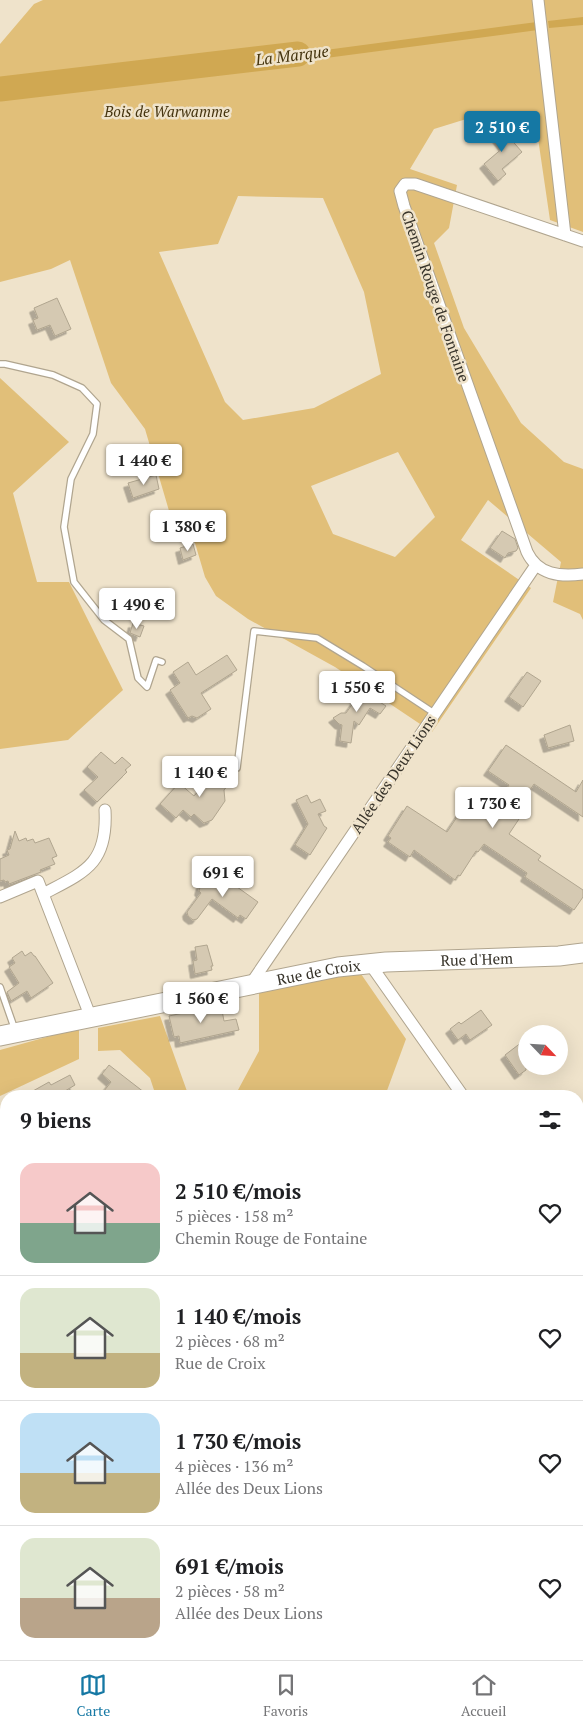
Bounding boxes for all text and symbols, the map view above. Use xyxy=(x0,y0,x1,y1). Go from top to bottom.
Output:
water label: La Marque xyxy=(253,40,330,71)
park label: Bois de Warwamme xyxy=(103,101,230,121)
pin: 2 510 € xyxy=(456,110,548,153)
text: 2 510 € xyxy=(475,116,529,138)
street label: Chemin Rouge de Fontaine xyxy=(397,208,475,384)
pin: 1 440 € xyxy=(98,444,190,486)
text: 1 440 € xyxy=(117,449,171,471)
pin: 1 380 € xyxy=(142,510,234,552)
text: 1 380 € xyxy=(161,515,215,537)
pin: 1 490 € xyxy=(91,588,183,630)
text: 1 490 € xyxy=(110,593,164,615)
pin: 1 550 € xyxy=(311,670,403,713)
text: 1 550 € xyxy=(330,676,384,698)
street label: Allée des Deux Lions xyxy=(346,711,440,837)
pin: 1 140 € xyxy=(154,756,246,798)
text: 1 140 € xyxy=(173,761,227,783)
pin: 1 730 € xyxy=(447,786,539,829)
text: 1 730 € xyxy=(466,792,520,814)
pin: 691 € xyxy=(188,856,258,898)
text: 691 € xyxy=(203,861,243,883)
street label: Rue d'Hem xyxy=(440,948,513,970)
street label: Rue de Croix xyxy=(275,955,362,989)
pin: 1 560 € xyxy=(155,982,247,1024)
text: 1 560 € xyxy=(174,987,228,1009)
north arrow xyxy=(518,1025,568,1075)
map controls xyxy=(518,1025,568,1075)
text: 9 biens xyxy=(20,1106,91,1134)
icon: filters xyxy=(536,1106,564,1134)
text: 2 510 €/mois xyxy=(175,1177,301,1205)
icon: home xyxy=(60,1183,120,1243)
icon: heart xyxy=(536,1199,564,1227)
text: 5 pièces · 158 m² xyxy=(175,1205,293,1227)
text: Chemin Rouge de Fontaine xyxy=(175,1227,367,1249)
text: 1 140 €/mois xyxy=(175,1302,301,1330)
icon: home xyxy=(60,1308,120,1368)
icon: heart xyxy=(536,1324,564,1352)
text: 2 pièces · 68 m² xyxy=(175,1330,285,1352)
text: Rue de Croix xyxy=(175,1352,266,1374)
text: 1 730 €/mois xyxy=(175,1427,301,1455)
icon: home xyxy=(60,1433,120,1493)
icon: heart xyxy=(536,1449,564,1477)
text: 4 pièces · 136 m² xyxy=(175,1455,293,1477)
text: Allée des Deux Lions xyxy=(175,1477,323,1499)
text: 691 €/mois xyxy=(175,1552,284,1580)
icon: home xyxy=(60,1558,120,1618)
icon: heart xyxy=(536,1574,564,1602)
text: 2 pièces · 58 m² xyxy=(175,1580,285,1602)
text: Allée des Deux Lions xyxy=(175,1602,323,1624)
tab: Carte xyxy=(76,1671,110,1720)
tab: Favoris xyxy=(263,1671,308,1720)
tab: Accueil xyxy=(461,1671,506,1720)

